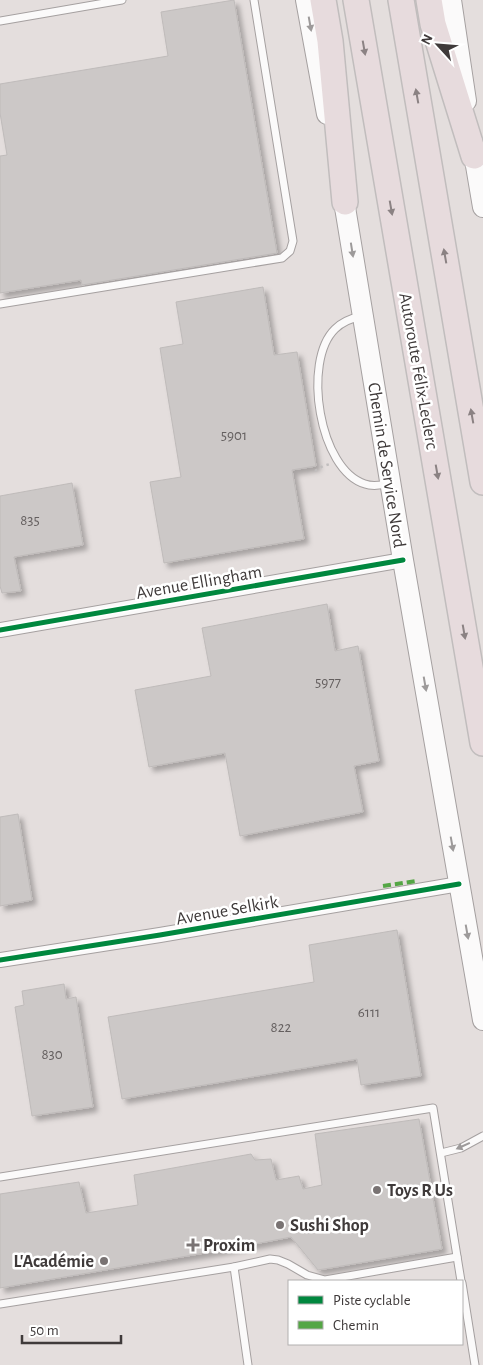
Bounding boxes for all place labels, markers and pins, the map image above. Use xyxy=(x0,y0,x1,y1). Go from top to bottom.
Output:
place label: Toys R Us xyxy=(387,1182,453,1200)
marker: Toys R Us xyxy=(371,1184,383,1196)
place label: Sushi Shop xyxy=(290,1217,369,1235)
marker: Sushi Shop xyxy=(274,1219,286,1231)
place label: Proxim xyxy=(203,1237,255,1255)
marker: Proxim xyxy=(187,1239,199,1251)
place label: L'Académie xyxy=(14,1253,94,1271)
marker: L'Académie xyxy=(98,1255,110,1267)

